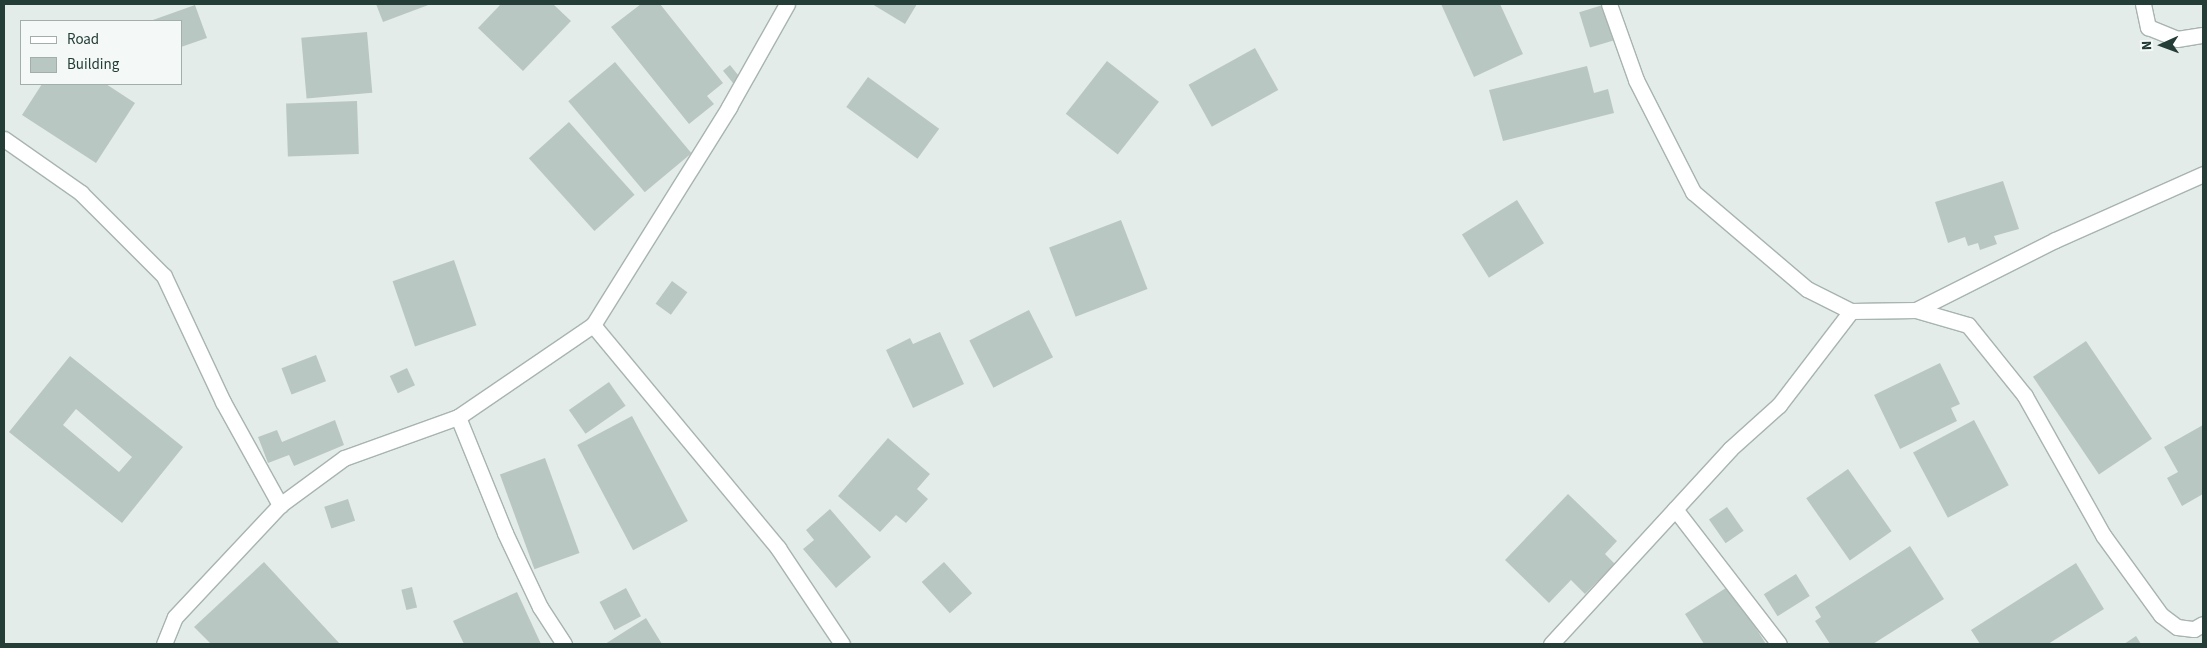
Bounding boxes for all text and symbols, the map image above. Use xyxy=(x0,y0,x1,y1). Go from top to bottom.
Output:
legend xyxy=(20,20,182,85)
north arrow xyxy=(2137,20,2187,70)
text: Road xyxy=(67,29,99,50)
text: N xyxy=(2137,41,2157,51)
text: Building xyxy=(67,54,119,75)

